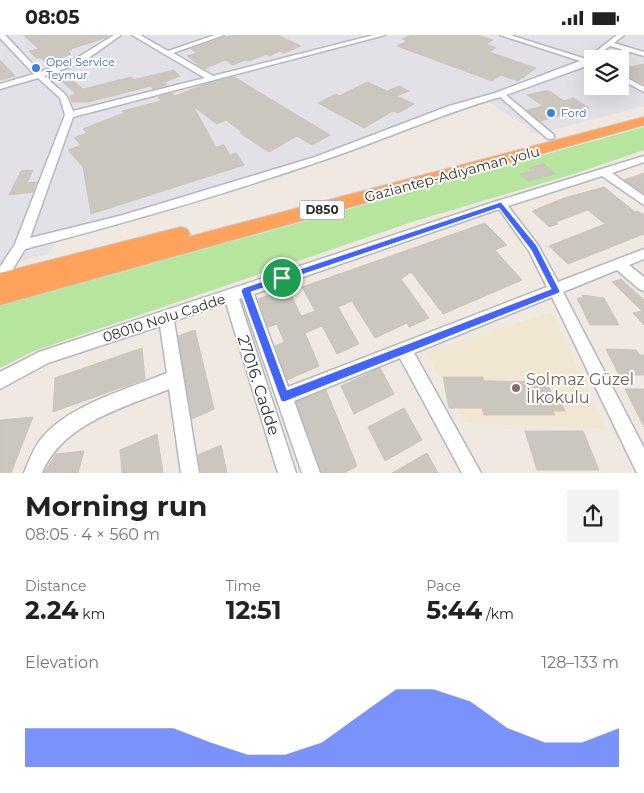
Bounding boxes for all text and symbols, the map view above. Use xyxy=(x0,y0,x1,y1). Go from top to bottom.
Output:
text: 08:05 xyxy=(25,6,80,29)
map controls xyxy=(584,50,629,95)
button: layers xyxy=(584,50,629,95)
place label: Opel Service Teymur xyxy=(46,55,115,82)
marker: Opel Service Teymur xyxy=(30,62,42,74)
place label: Ford xyxy=(561,106,586,120)
marker: Ford xyxy=(545,107,557,119)
street label: Gaziantep-Adıyaman yolu xyxy=(362,142,542,206)
road number: D850 xyxy=(300,201,344,219)
pin xyxy=(261,257,303,299)
icon: arrive xyxy=(268,264,296,292)
street label: 08010 Nolu Cadde xyxy=(100,290,228,346)
street label: 27016. Cadde xyxy=(233,333,284,438)
place label: Solmaz Güzel İlkokulu xyxy=(526,370,634,407)
marker: Solmaz Güzel İlkokulu xyxy=(510,382,522,394)
text: Morning run xyxy=(25,489,207,523)
button: share xyxy=(567,490,619,542)
text: 08:05 · 4 × 560 m xyxy=(25,525,160,544)
text: Distance xyxy=(25,577,87,595)
text: Time xyxy=(226,577,261,595)
text: Pace xyxy=(426,577,461,595)
text: 2.24 xyxy=(25,595,79,625)
text: 12:51 xyxy=(226,595,281,625)
text: 5:44 xyxy=(426,595,482,625)
text: km xyxy=(79,605,105,623)
text: /km xyxy=(482,605,514,623)
text: Elevation xyxy=(25,653,99,672)
text: 128–133 m xyxy=(541,653,619,672)

